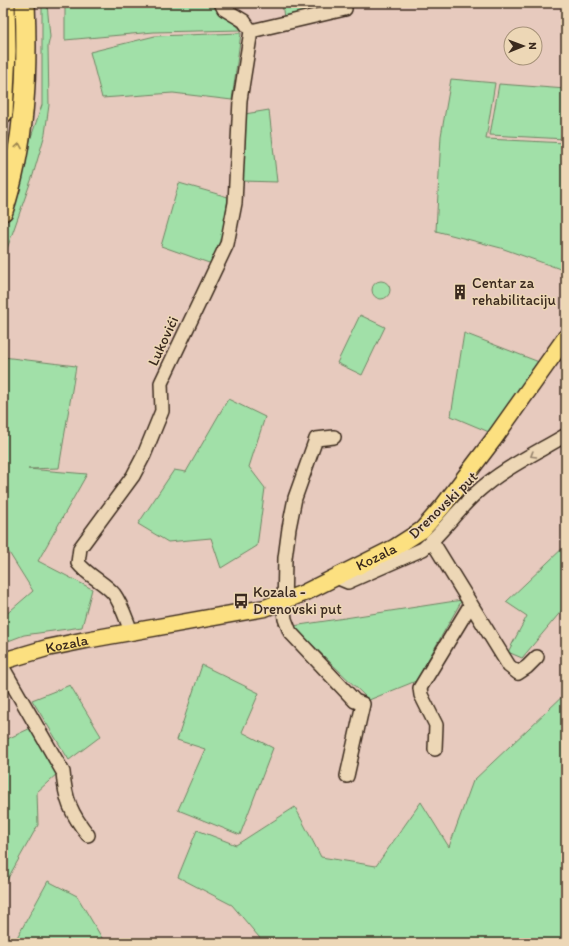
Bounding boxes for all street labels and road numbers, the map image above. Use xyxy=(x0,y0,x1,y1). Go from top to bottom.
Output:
street label: Lukovići xyxy=(144,313,182,369)
street label: Drenovski put xyxy=(405,467,482,542)
street label: Kozala xyxy=(353,539,400,575)
street label: Kozala xyxy=(44,631,90,657)

